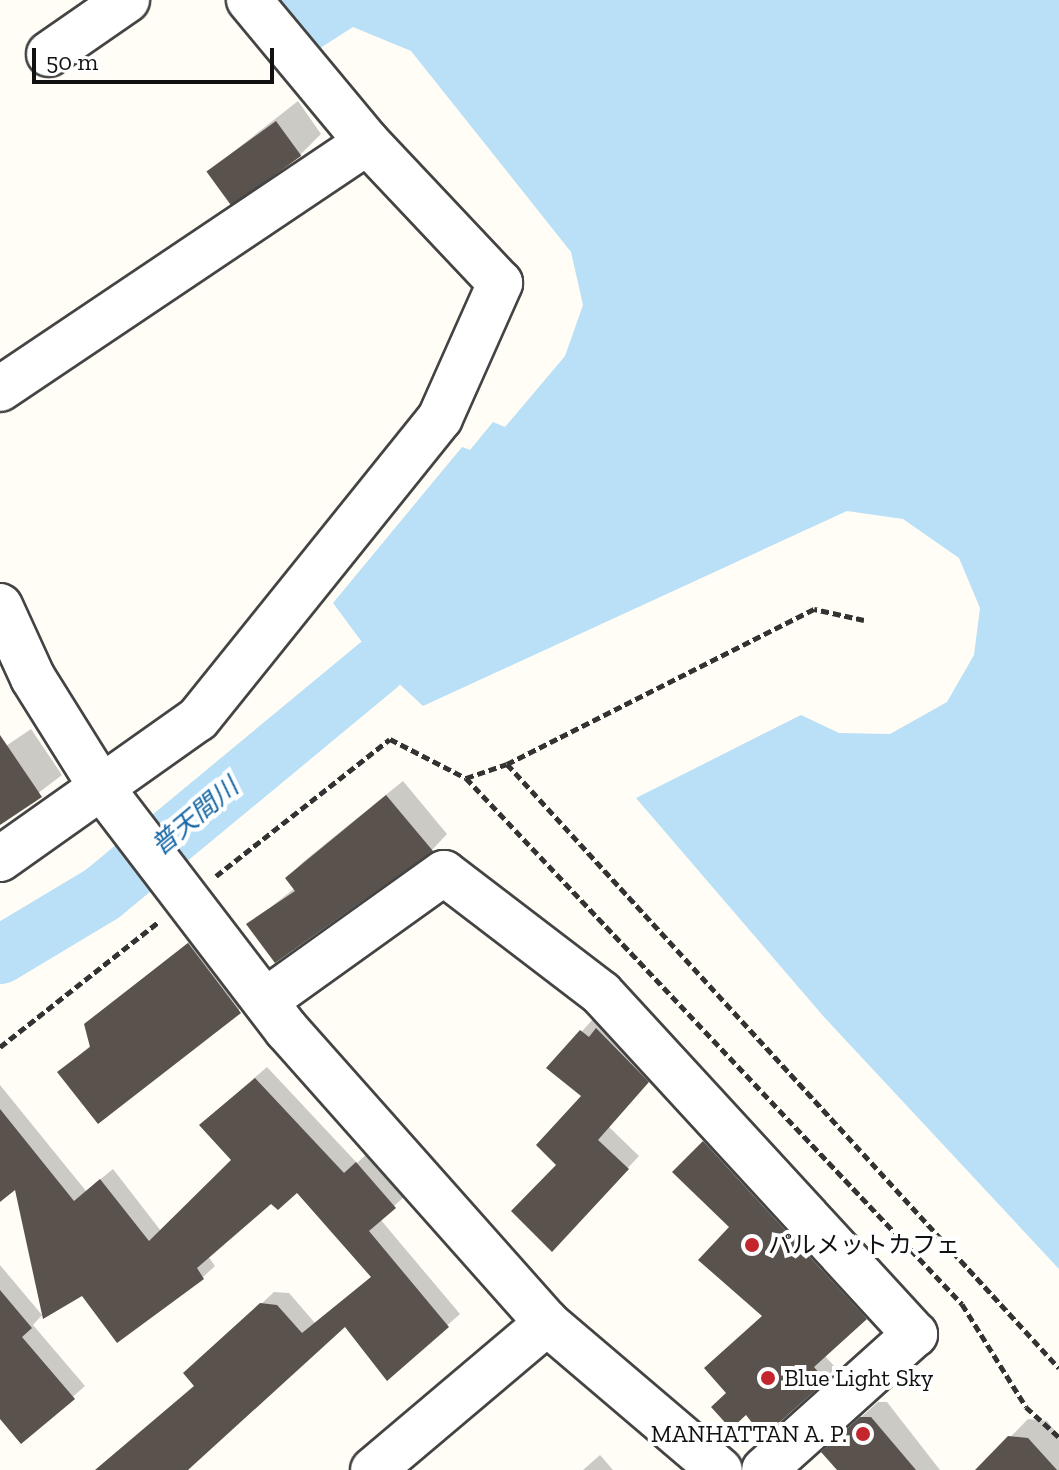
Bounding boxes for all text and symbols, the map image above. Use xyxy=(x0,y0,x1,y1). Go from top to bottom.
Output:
scale bar xyxy=(36,32,278,82)
text: 50 m xyxy=(46,47,98,76)
water label: 普天間川 xyxy=(145,772,245,862)
place label: パルメットカフェ xyxy=(768,1231,960,1259)
marker: パルメットカフェ xyxy=(743,1236,761,1254)
place label: Blue Light Sky xyxy=(784,1364,933,1392)
marker: Blue Light Sky xyxy=(759,1369,777,1387)
place label: MANHATTAN A. P. xyxy=(650,1420,847,1448)
marker: MANHATTAN A. P. xyxy=(854,1425,872,1443)

